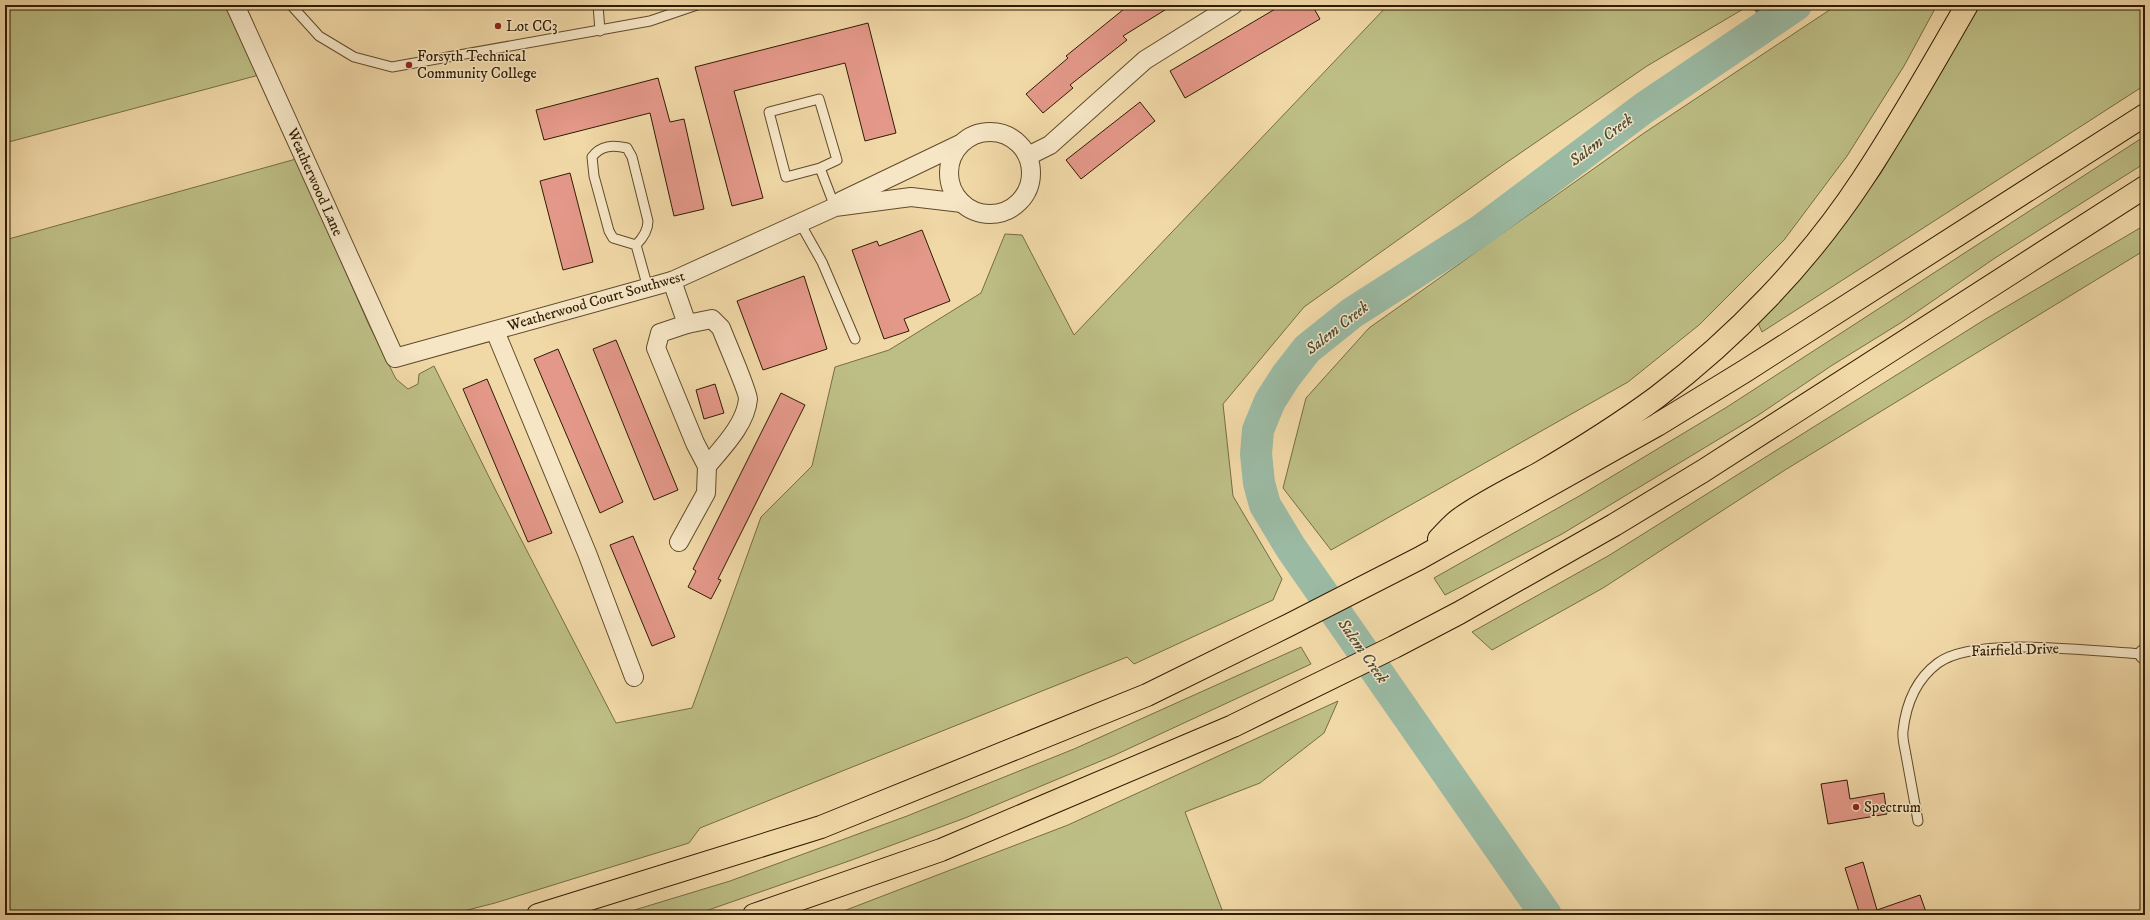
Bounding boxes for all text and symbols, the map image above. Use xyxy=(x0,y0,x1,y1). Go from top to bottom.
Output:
place label: Lot CC3 xyxy=(506,17,558,36)
marker: Lot CC3 xyxy=(493,21,503,31)
place label: Forsyth Technical Community College xyxy=(417,47,537,83)
marker: Forsyth Technical Community College xyxy=(404,60,414,70)
water label: Salem Creek xyxy=(1564,109,1637,171)
street label: Weatherwood Lane xyxy=(282,124,347,239)
street label: Weatherwood Court Southwest xyxy=(504,266,687,336)
water label: Salem Creek xyxy=(1301,297,1373,359)
water label: Salem Creek xyxy=(1333,614,1393,688)
street label: Fairfield Drive xyxy=(1971,639,2059,661)
place label: Spectrum xyxy=(1864,798,1921,817)
marker: Spectrum xyxy=(1851,802,1861,812)

